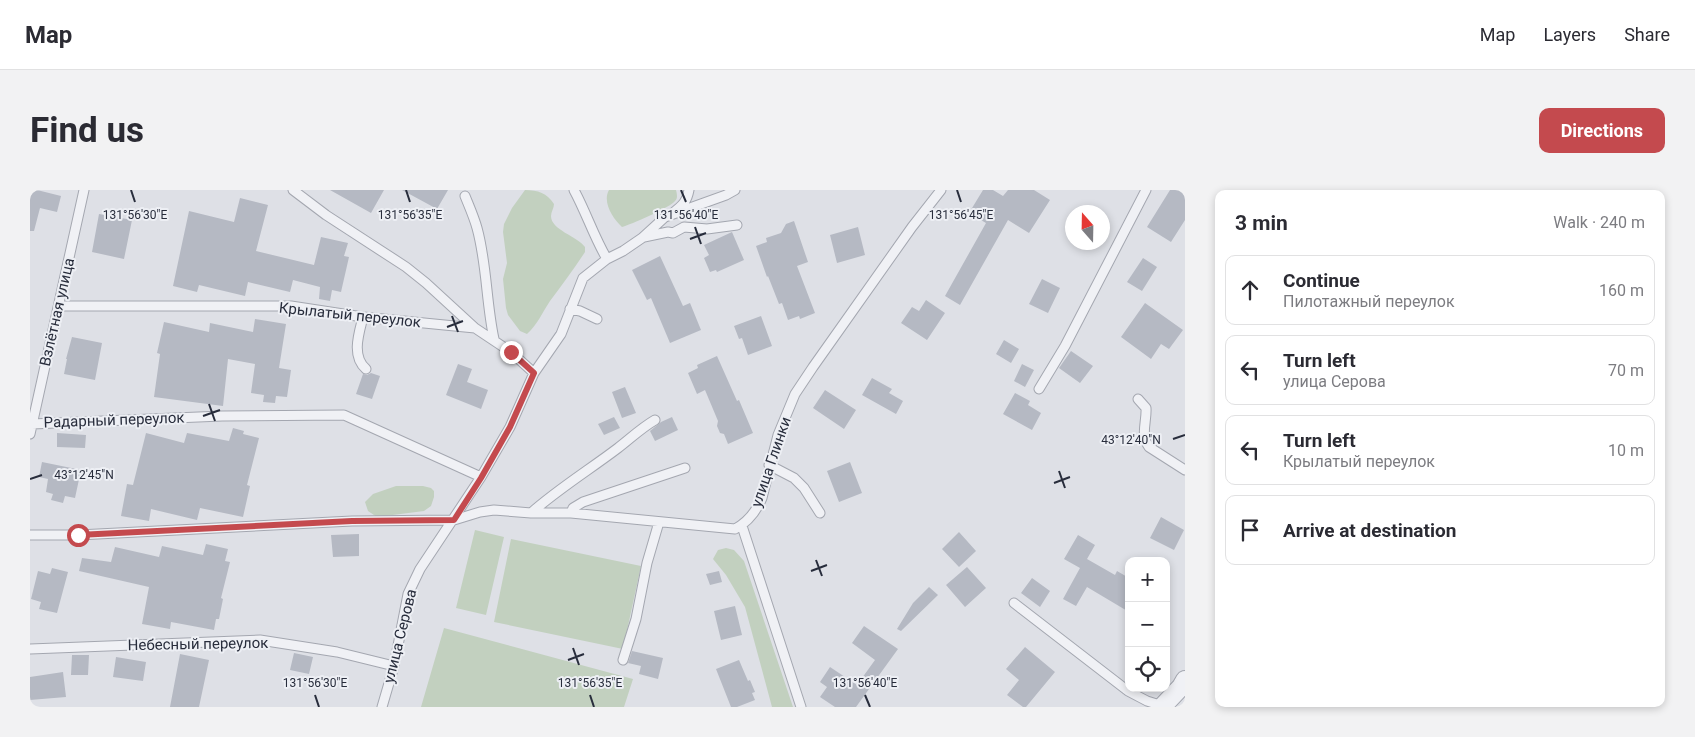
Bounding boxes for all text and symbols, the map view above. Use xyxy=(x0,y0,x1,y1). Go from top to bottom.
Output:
text: Map xyxy=(25,21,72,49)
text: Map xyxy=(1480,24,1515,45)
text: Layers xyxy=(1543,24,1596,45)
text: Share xyxy=(1624,24,1670,45)
button: Directions xyxy=(1539,108,1665,153)
text: Find us xyxy=(30,110,144,151)
north arrow xyxy=(1065,205,1110,250)
text: 131°56'30"E xyxy=(103,208,167,222)
text: 131°56'35"E xyxy=(378,208,442,222)
text: 131°56'40"E xyxy=(654,208,718,222)
text: 131°56'45"E xyxy=(929,208,993,222)
text: 3 min xyxy=(1235,211,1288,235)
text: Walk · 240 m xyxy=(1553,213,1645,232)
street label: Взлётная улица xyxy=(36,256,78,368)
text: Continue xyxy=(1283,269,1360,292)
icon: ahead xyxy=(1236,276,1264,304)
text: 160 m xyxy=(1599,281,1644,300)
text: Пилотажный переулок xyxy=(1283,292,1455,311)
street label: Крылатый переулок xyxy=(278,299,422,331)
route end xyxy=(500,341,523,364)
text: Turn left xyxy=(1283,349,1356,372)
icon: left xyxy=(1236,356,1264,384)
text: 70 m xyxy=(1608,361,1644,380)
text: улица Серова xyxy=(1283,372,1386,391)
street label: Радарный переулок xyxy=(43,409,185,431)
street label: улица Глинки xyxy=(747,415,795,509)
text: Turn left xyxy=(1283,429,1356,452)
text: 43°12'40"N xyxy=(1101,433,1161,447)
icon: left xyxy=(1236,436,1264,464)
text: 10 m xyxy=(1608,441,1644,460)
text: Крылатый переулок xyxy=(1283,452,1435,471)
text: 43°12'45"N xyxy=(54,468,114,482)
icon: arrive xyxy=(1236,516,1264,544)
text: Arrive at destination xyxy=(1283,519,1456,542)
route start xyxy=(67,524,90,547)
map controls xyxy=(1125,557,1170,692)
button: + xyxy=(1125,557,1170,602)
street label: улица Серова xyxy=(380,587,420,685)
button: − xyxy=(1125,602,1170,647)
street label: Небесный переулок xyxy=(128,634,268,654)
button: locate xyxy=(1125,647,1170,692)
text: 131°56'30"E xyxy=(283,676,347,690)
text: 131°56'35"E xyxy=(558,676,622,690)
text: 131°56'40"E xyxy=(833,676,897,690)

